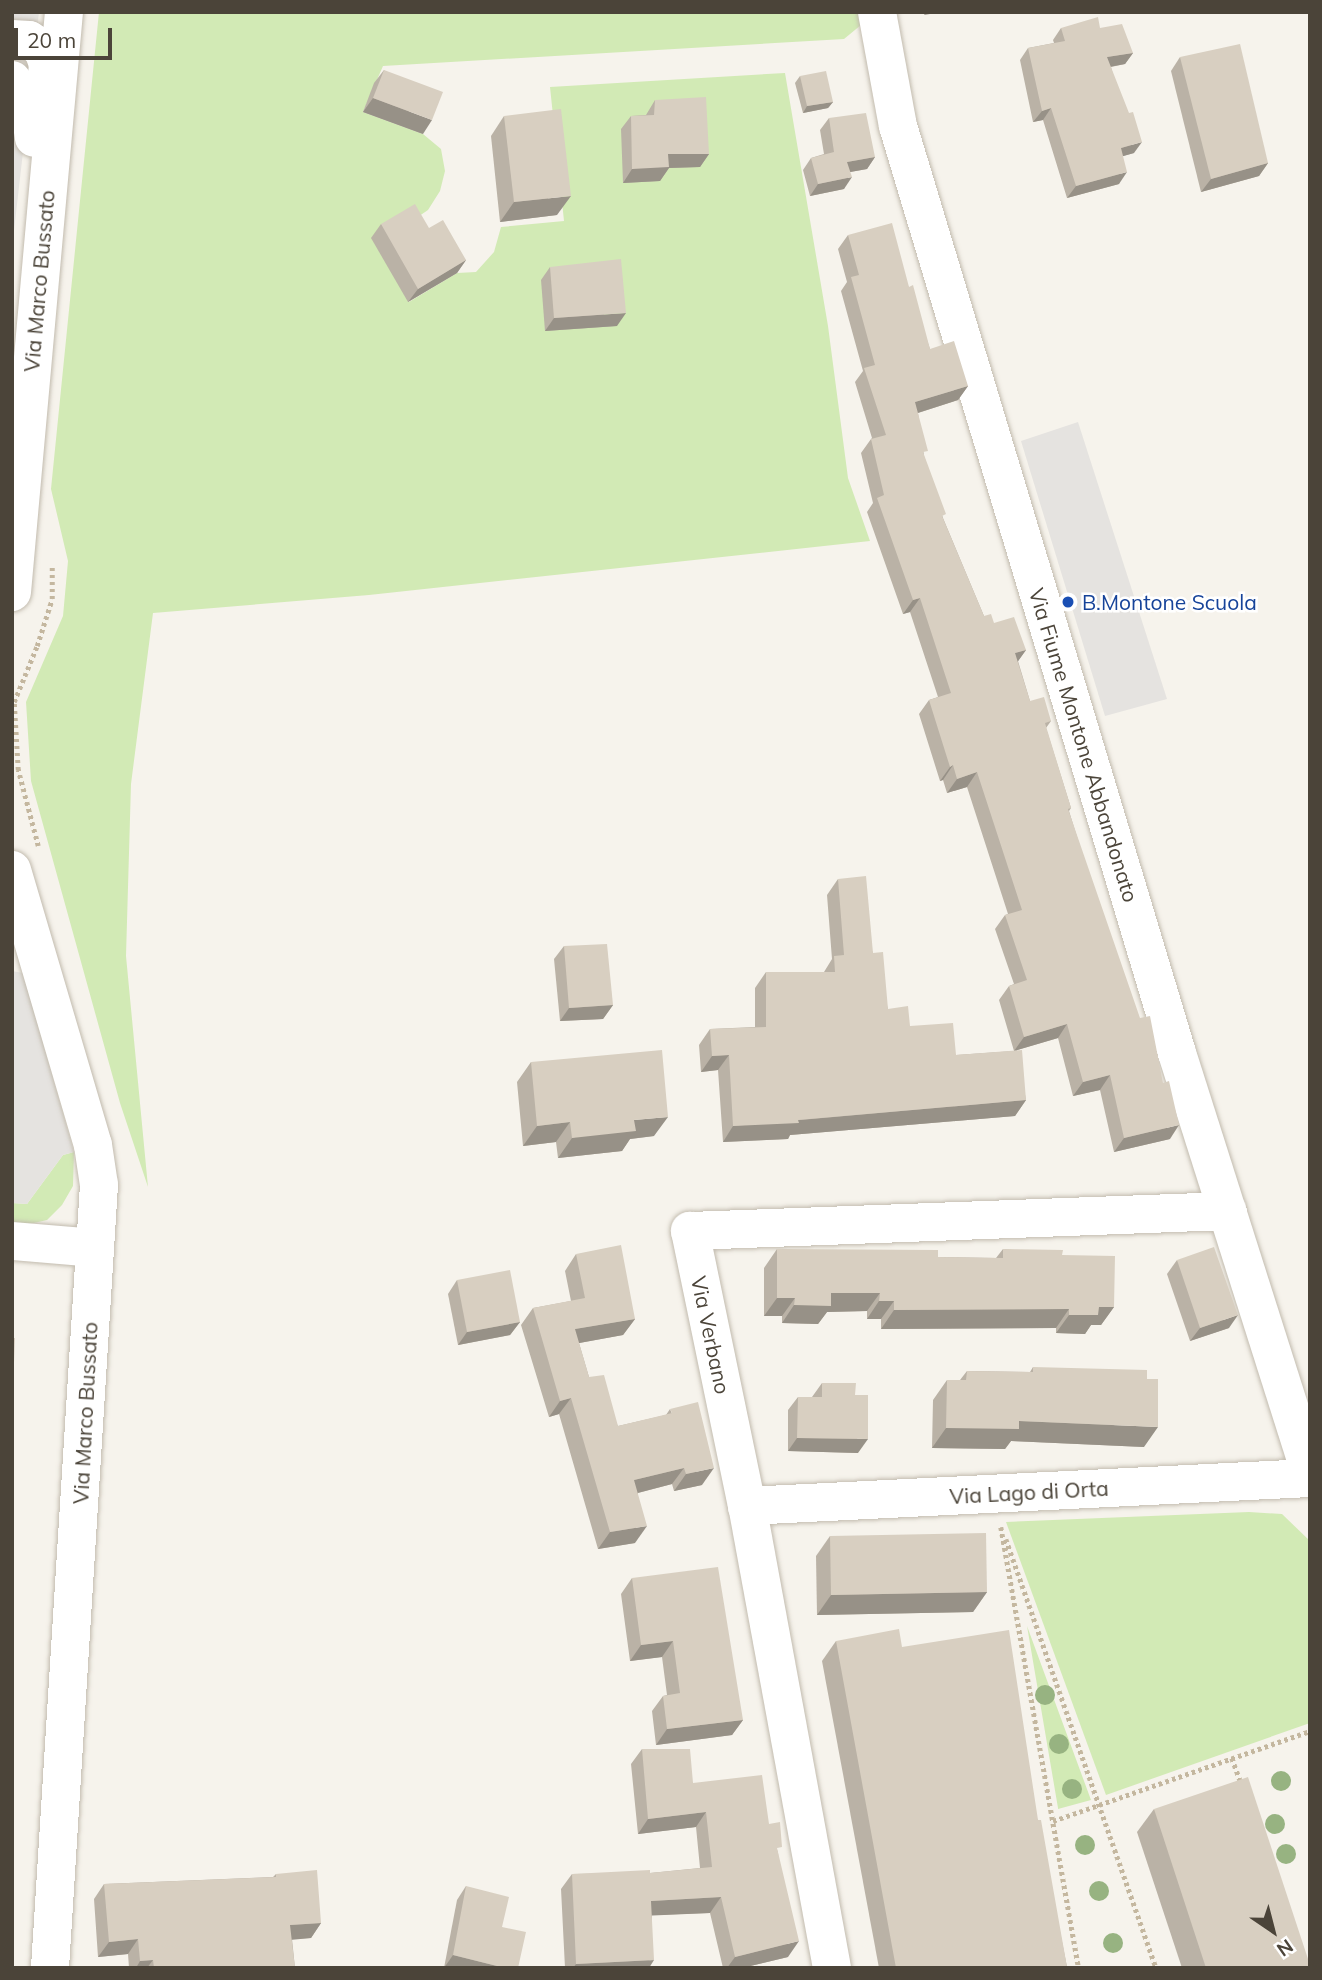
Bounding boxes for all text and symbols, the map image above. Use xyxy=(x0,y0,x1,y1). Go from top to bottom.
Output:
scale bar xyxy=(18,14,116,58)
text: 20 m xyxy=(27,27,76,53)
street label: Via Marco Bussato xyxy=(18,189,60,373)
street label: Via Fiume Montone Abbandonato xyxy=(1024,585,1144,905)
place label: B.Montone Scuola xyxy=(1082,589,1257,615)
marker: B.Montone Scuola xyxy=(1060,594,1076,610)
street label: Via Verbano xyxy=(686,1274,736,1396)
street label: Via Marco Bussato xyxy=(68,1321,102,1505)
street label: Via Lago di Orta xyxy=(949,1475,1109,1509)
north arrow xyxy=(1238,1896,1308,1966)
text: N xyxy=(1272,1934,1298,1962)

